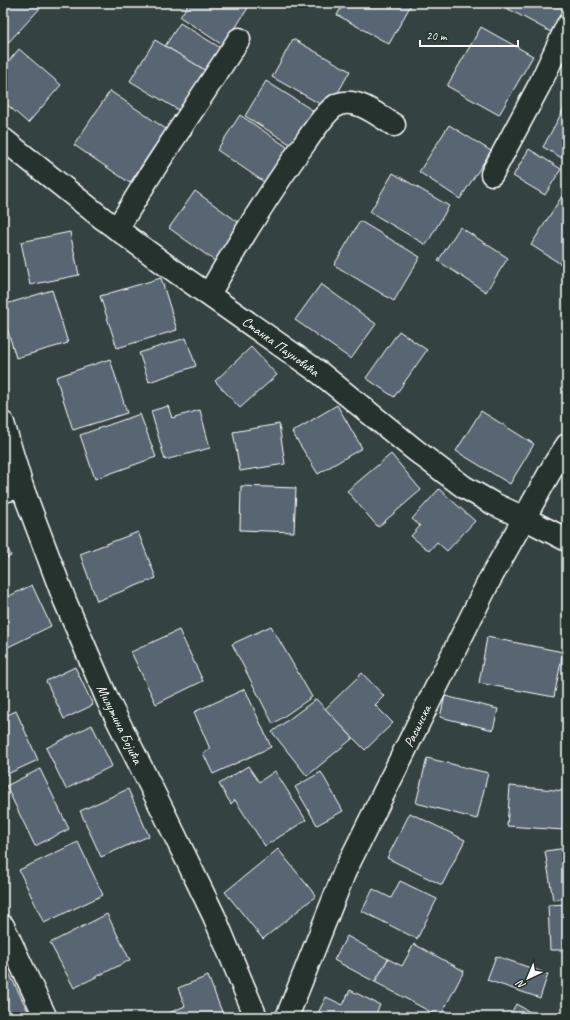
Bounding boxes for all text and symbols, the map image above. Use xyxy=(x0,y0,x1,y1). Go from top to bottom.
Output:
scale bar xyxy=(420,22,518,48)
text: 20 m xyxy=(426,28,448,44)
street label: Станка Пауновића xyxy=(239,313,323,381)
street label: Милутина Бојића xyxy=(93,682,146,767)
street label: Расинска xyxy=(400,701,435,750)
north arrow xyxy=(508,958,548,998)
text: N xyxy=(512,976,528,993)

